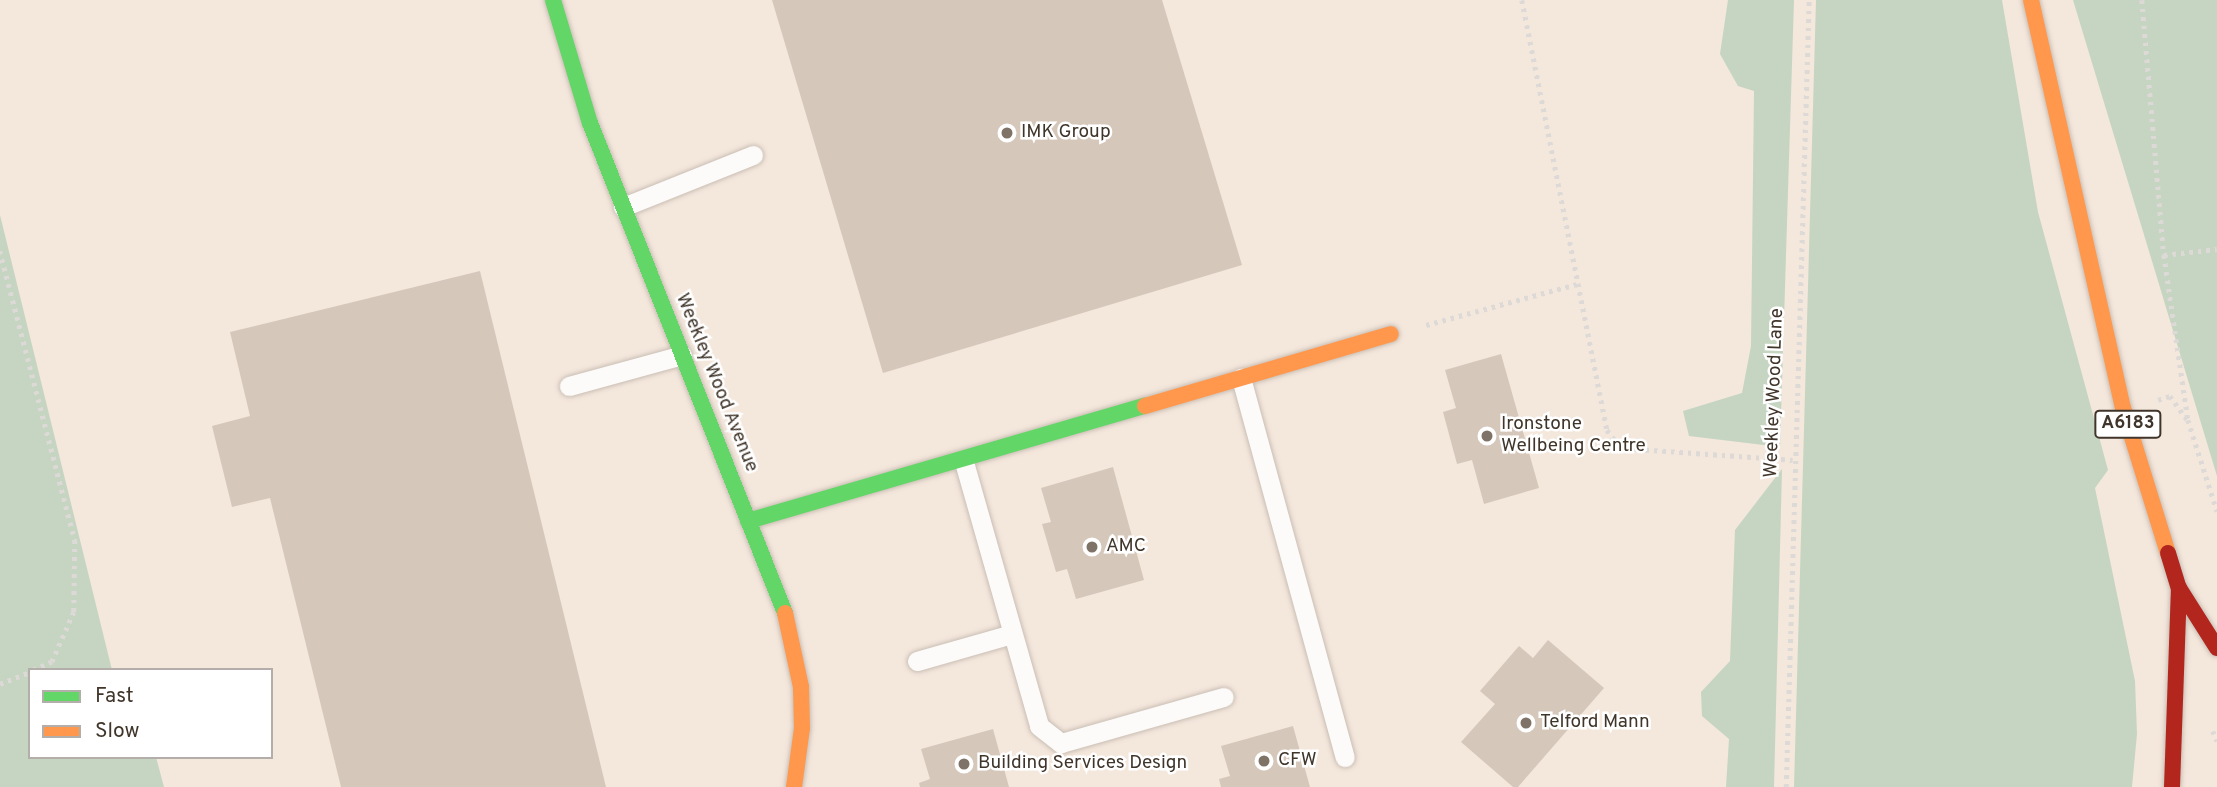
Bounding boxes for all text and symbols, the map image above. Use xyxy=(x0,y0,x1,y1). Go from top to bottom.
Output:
place label: IMK Group xyxy=(1021,122,1111,144)
marker: IMK Group xyxy=(999,125,1015,141)
street label: Weekley Wood Avenue xyxy=(669,290,763,476)
street label: Weekley Wood Lane xyxy=(1761,307,1789,479)
road number: A6183 xyxy=(2093,410,2163,438)
place label: Ironstone Wellbeing Centre xyxy=(1501,414,1646,458)
marker: Ironstone Wellbeing Centre xyxy=(1479,428,1495,444)
place label: AMC xyxy=(1106,536,1146,558)
marker: AMC xyxy=(1084,539,1100,555)
legend xyxy=(28,668,273,759)
text: Fast xyxy=(95,683,134,710)
place label: Telford Mann xyxy=(1540,712,1650,734)
marker: Telford Mann xyxy=(1518,715,1534,731)
text: Slow xyxy=(95,718,140,745)
place label: CFW xyxy=(1278,750,1317,772)
place label: Building Services Design xyxy=(978,753,1187,775)
marker: CFW xyxy=(1256,753,1272,769)
marker: Building Services Design xyxy=(956,756,972,772)

